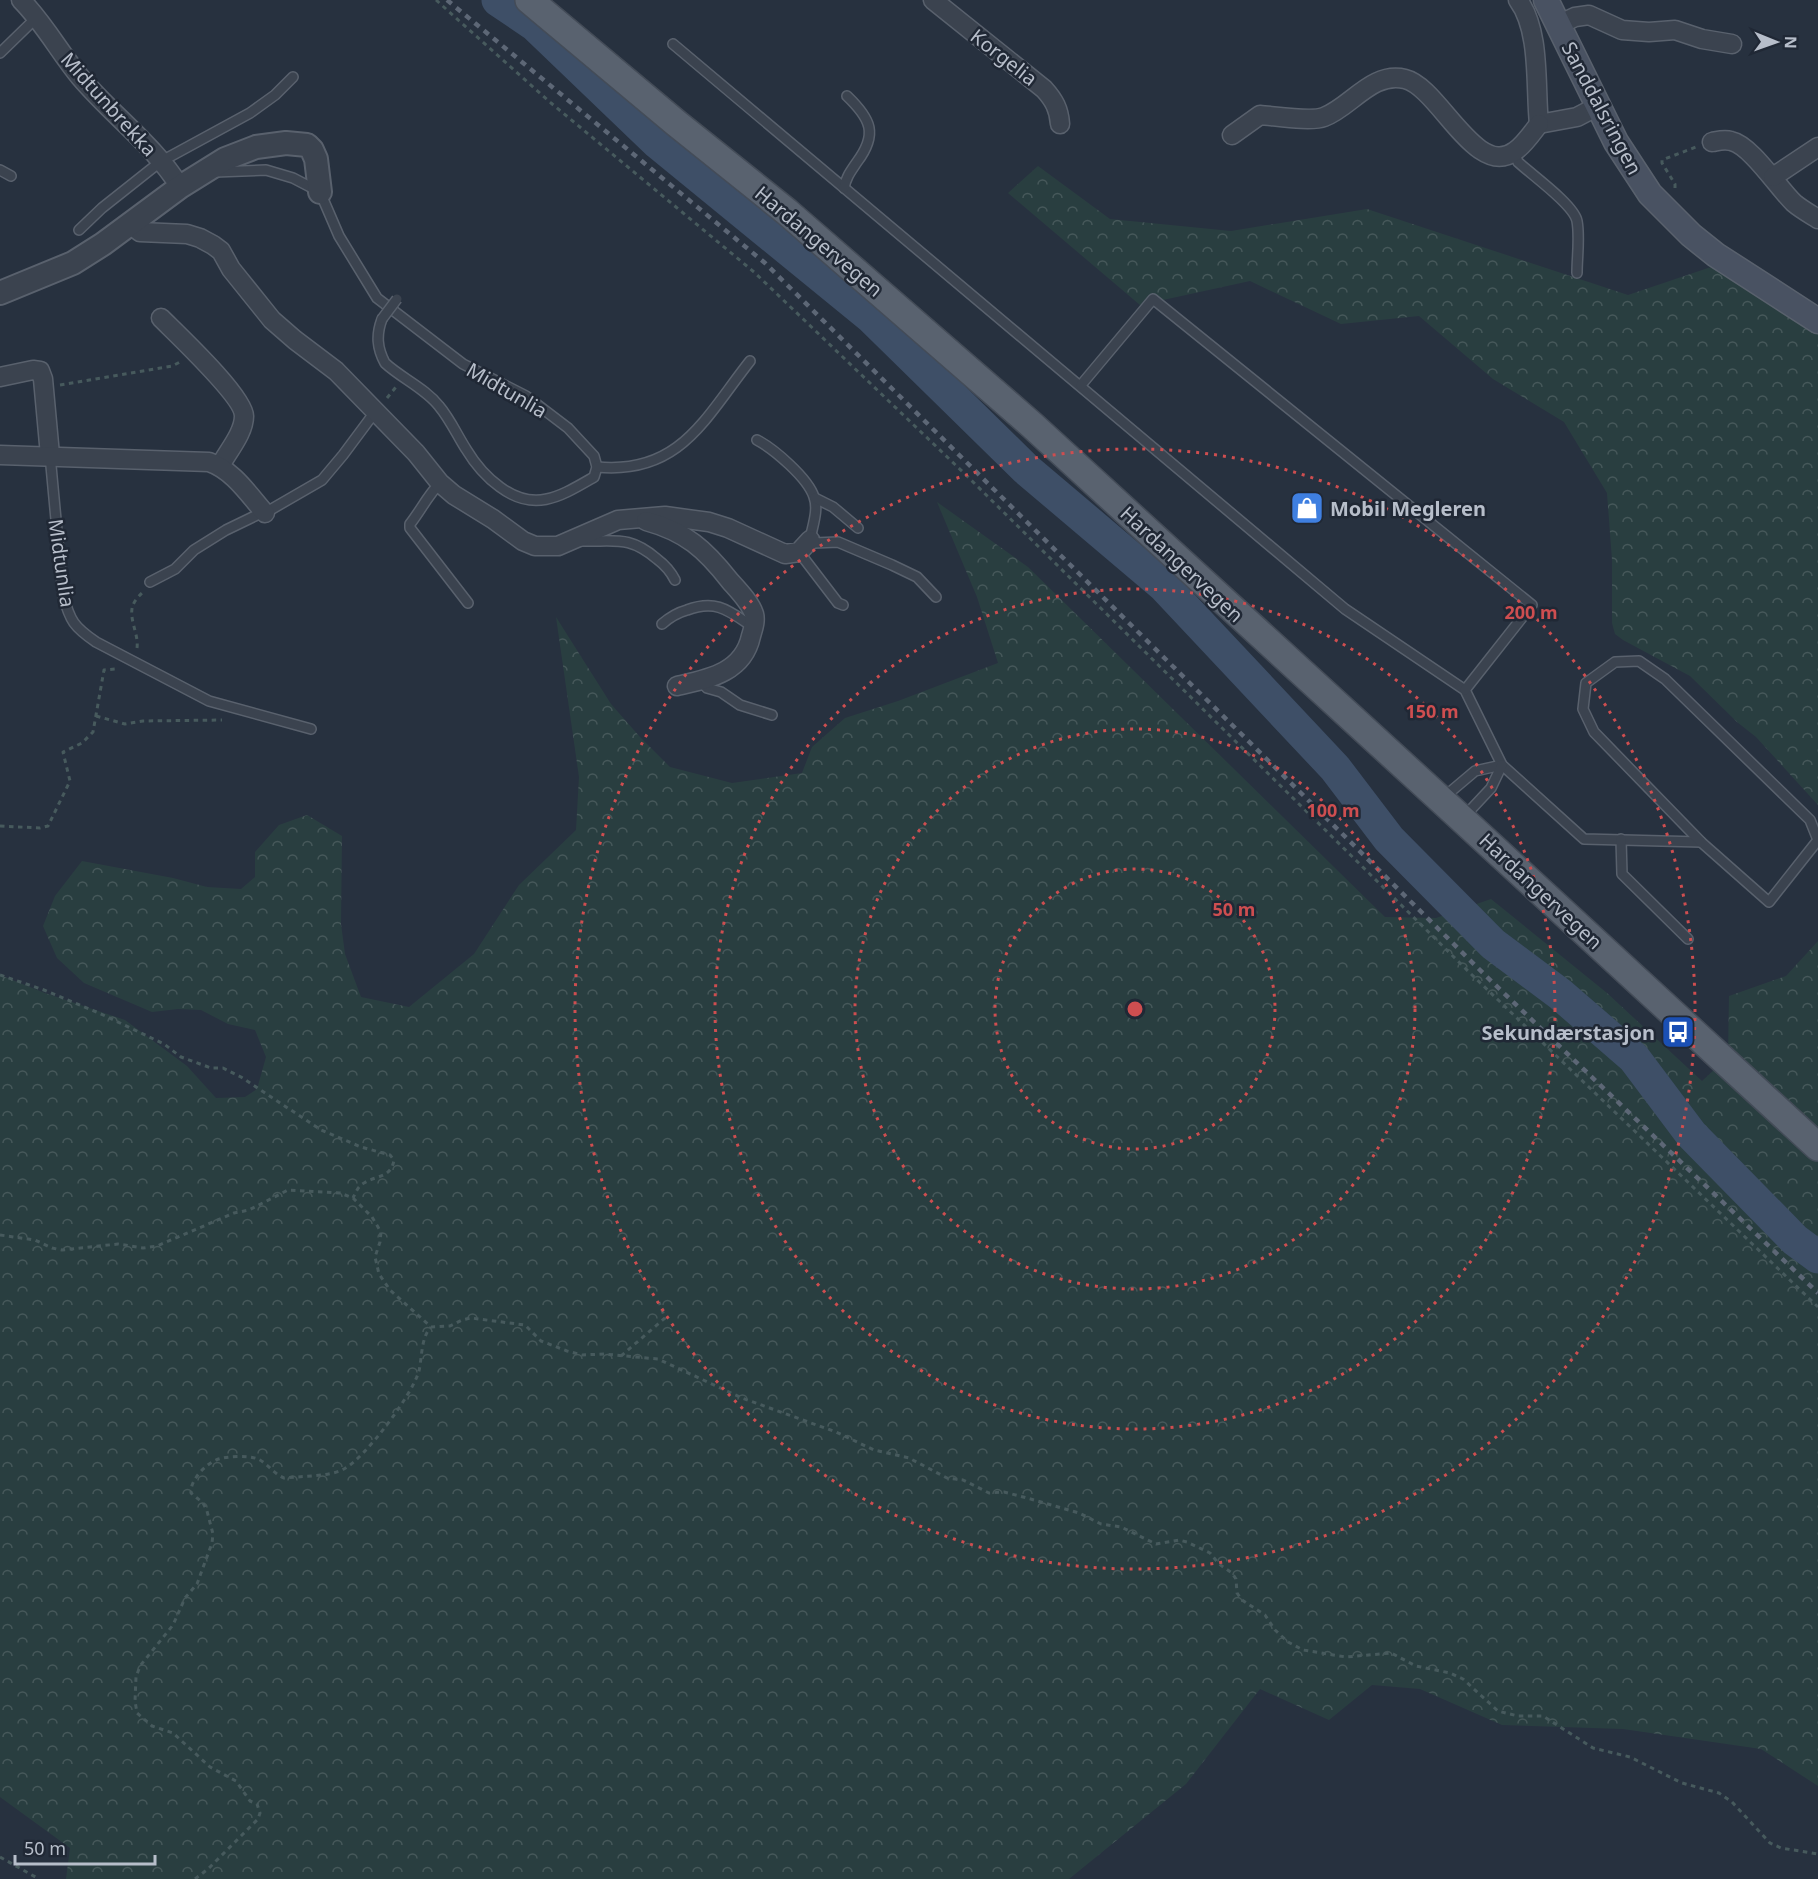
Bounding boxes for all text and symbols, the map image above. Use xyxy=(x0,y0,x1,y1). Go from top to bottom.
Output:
north arrow xyxy=(1746,12,1806,72)
street label: Korgelia xyxy=(965,22,1043,92)
text: N xyxy=(1780,36,1802,49)
street label: Sanddalsringen xyxy=(1556,37,1648,179)
street label: Midtunbrekka xyxy=(55,46,163,162)
street label: Hardangervegen xyxy=(749,180,889,302)
street label: Midtunlia xyxy=(462,356,552,424)
shop icon: Mobil Megleren xyxy=(1289,490,1325,526)
place label: Mobil Megleren xyxy=(1330,495,1486,522)
street label: Hardangervegen xyxy=(1115,500,1249,628)
street label: Midtunlia xyxy=(42,517,82,609)
text: 200 m xyxy=(1504,600,1558,624)
text: 150 m xyxy=(1405,699,1459,723)
text: 100 m xyxy=(1306,798,1360,822)
street label: Hardangervegen xyxy=(1474,827,1608,955)
text: 50 m xyxy=(1213,897,1255,921)
centre of rings xyxy=(1125,999,1145,1019)
bus stop icon: Sekundærstasjon xyxy=(1660,1014,1696,1050)
place label: Sekundærstasjon xyxy=(1482,1019,1655,1046)
scale bar xyxy=(15,1828,154,1866)
text: 50 m xyxy=(24,1836,66,1860)

